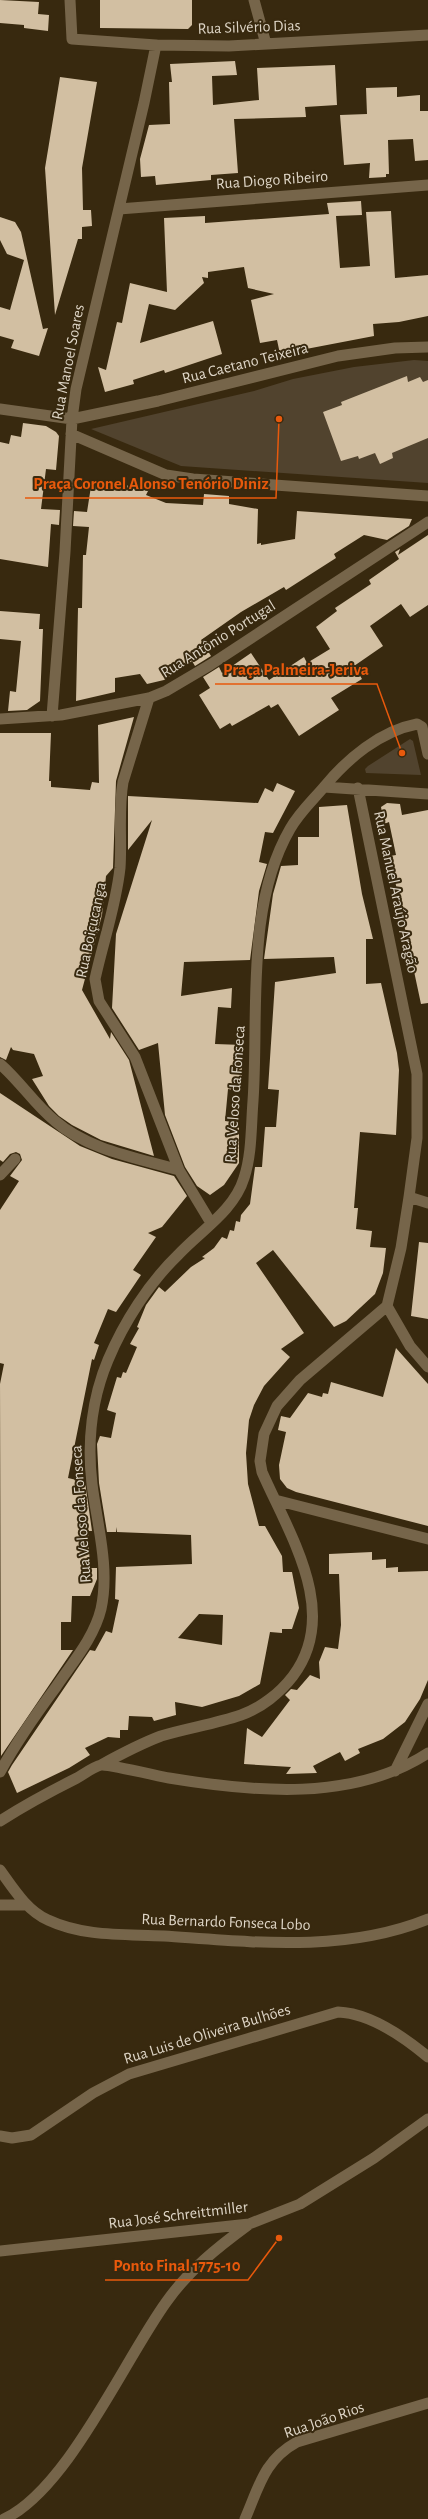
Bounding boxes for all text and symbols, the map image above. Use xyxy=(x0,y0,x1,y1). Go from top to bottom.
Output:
street label: Rua Silvério Dias xyxy=(197,17,301,37)
street label: Rua Diogo Ribeiro xyxy=(215,168,329,192)
street label: Rua Manoel Soares xyxy=(49,303,87,421)
street label: Rua Caetano Teixeira xyxy=(180,340,310,386)
callout: Praça Coronel Alonso Tenório Diniz xyxy=(25,469,276,498)
text: Praça Coronel Alonso Tenório Diniz xyxy=(33,475,269,492)
street label: Rua Antônio Portugal xyxy=(158,597,278,681)
callout: Praça Palmeira-Jeriva xyxy=(215,655,377,684)
text: Praça Palmeira-Jeriva xyxy=(223,661,369,678)
street label: Rua Manuel Araújo Aragão xyxy=(370,809,421,975)
street label: Rua Boiçucanga xyxy=(73,881,109,979)
street label: Rua Veloso da Fonseca xyxy=(222,1025,248,1163)
street label: Rua Veloso da Fonseca xyxy=(68,1445,94,1583)
street label: Rua Bernardo Fonseca Lobo xyxy=(141,1911,311,1933)
street label: Rua Luis de Oliveira Bulhões xyxy=(122,2001,292,2067)
street label: Rua José Schreittmiller xyxy=(107,2198,250,2231)
callout: Ponto Final 1775-10 xyxy=(105,2251,248,2280)
text: Ponto Final 1775-10 xyxy=(113,2257,241,2274)
street label: Rua João Rios xyxy=(282,2399,366,2441)

